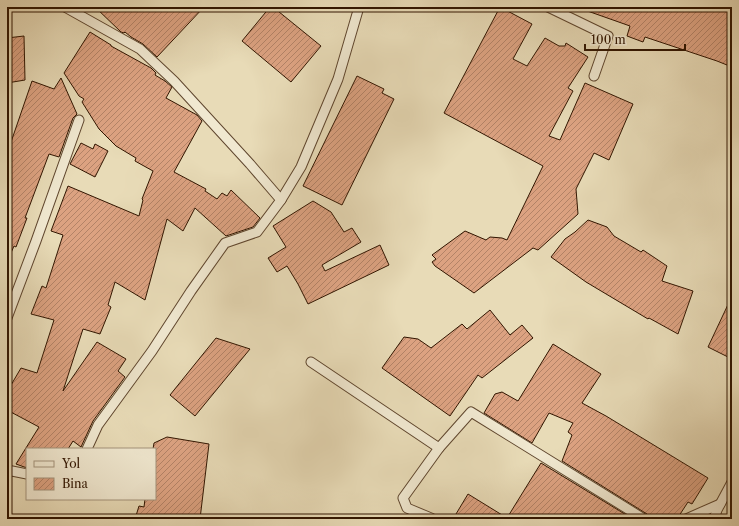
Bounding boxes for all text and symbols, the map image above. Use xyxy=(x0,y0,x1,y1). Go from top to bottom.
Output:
scale bar xyxy=(585,26,685,52)
text: 100 m xyxy=(591,32,626,47)
legend xyxy=(26,448,156,500)
text: Yol xyxy=(61,456,80,471)
text: Bina xyxy=(62,476,89,491)

